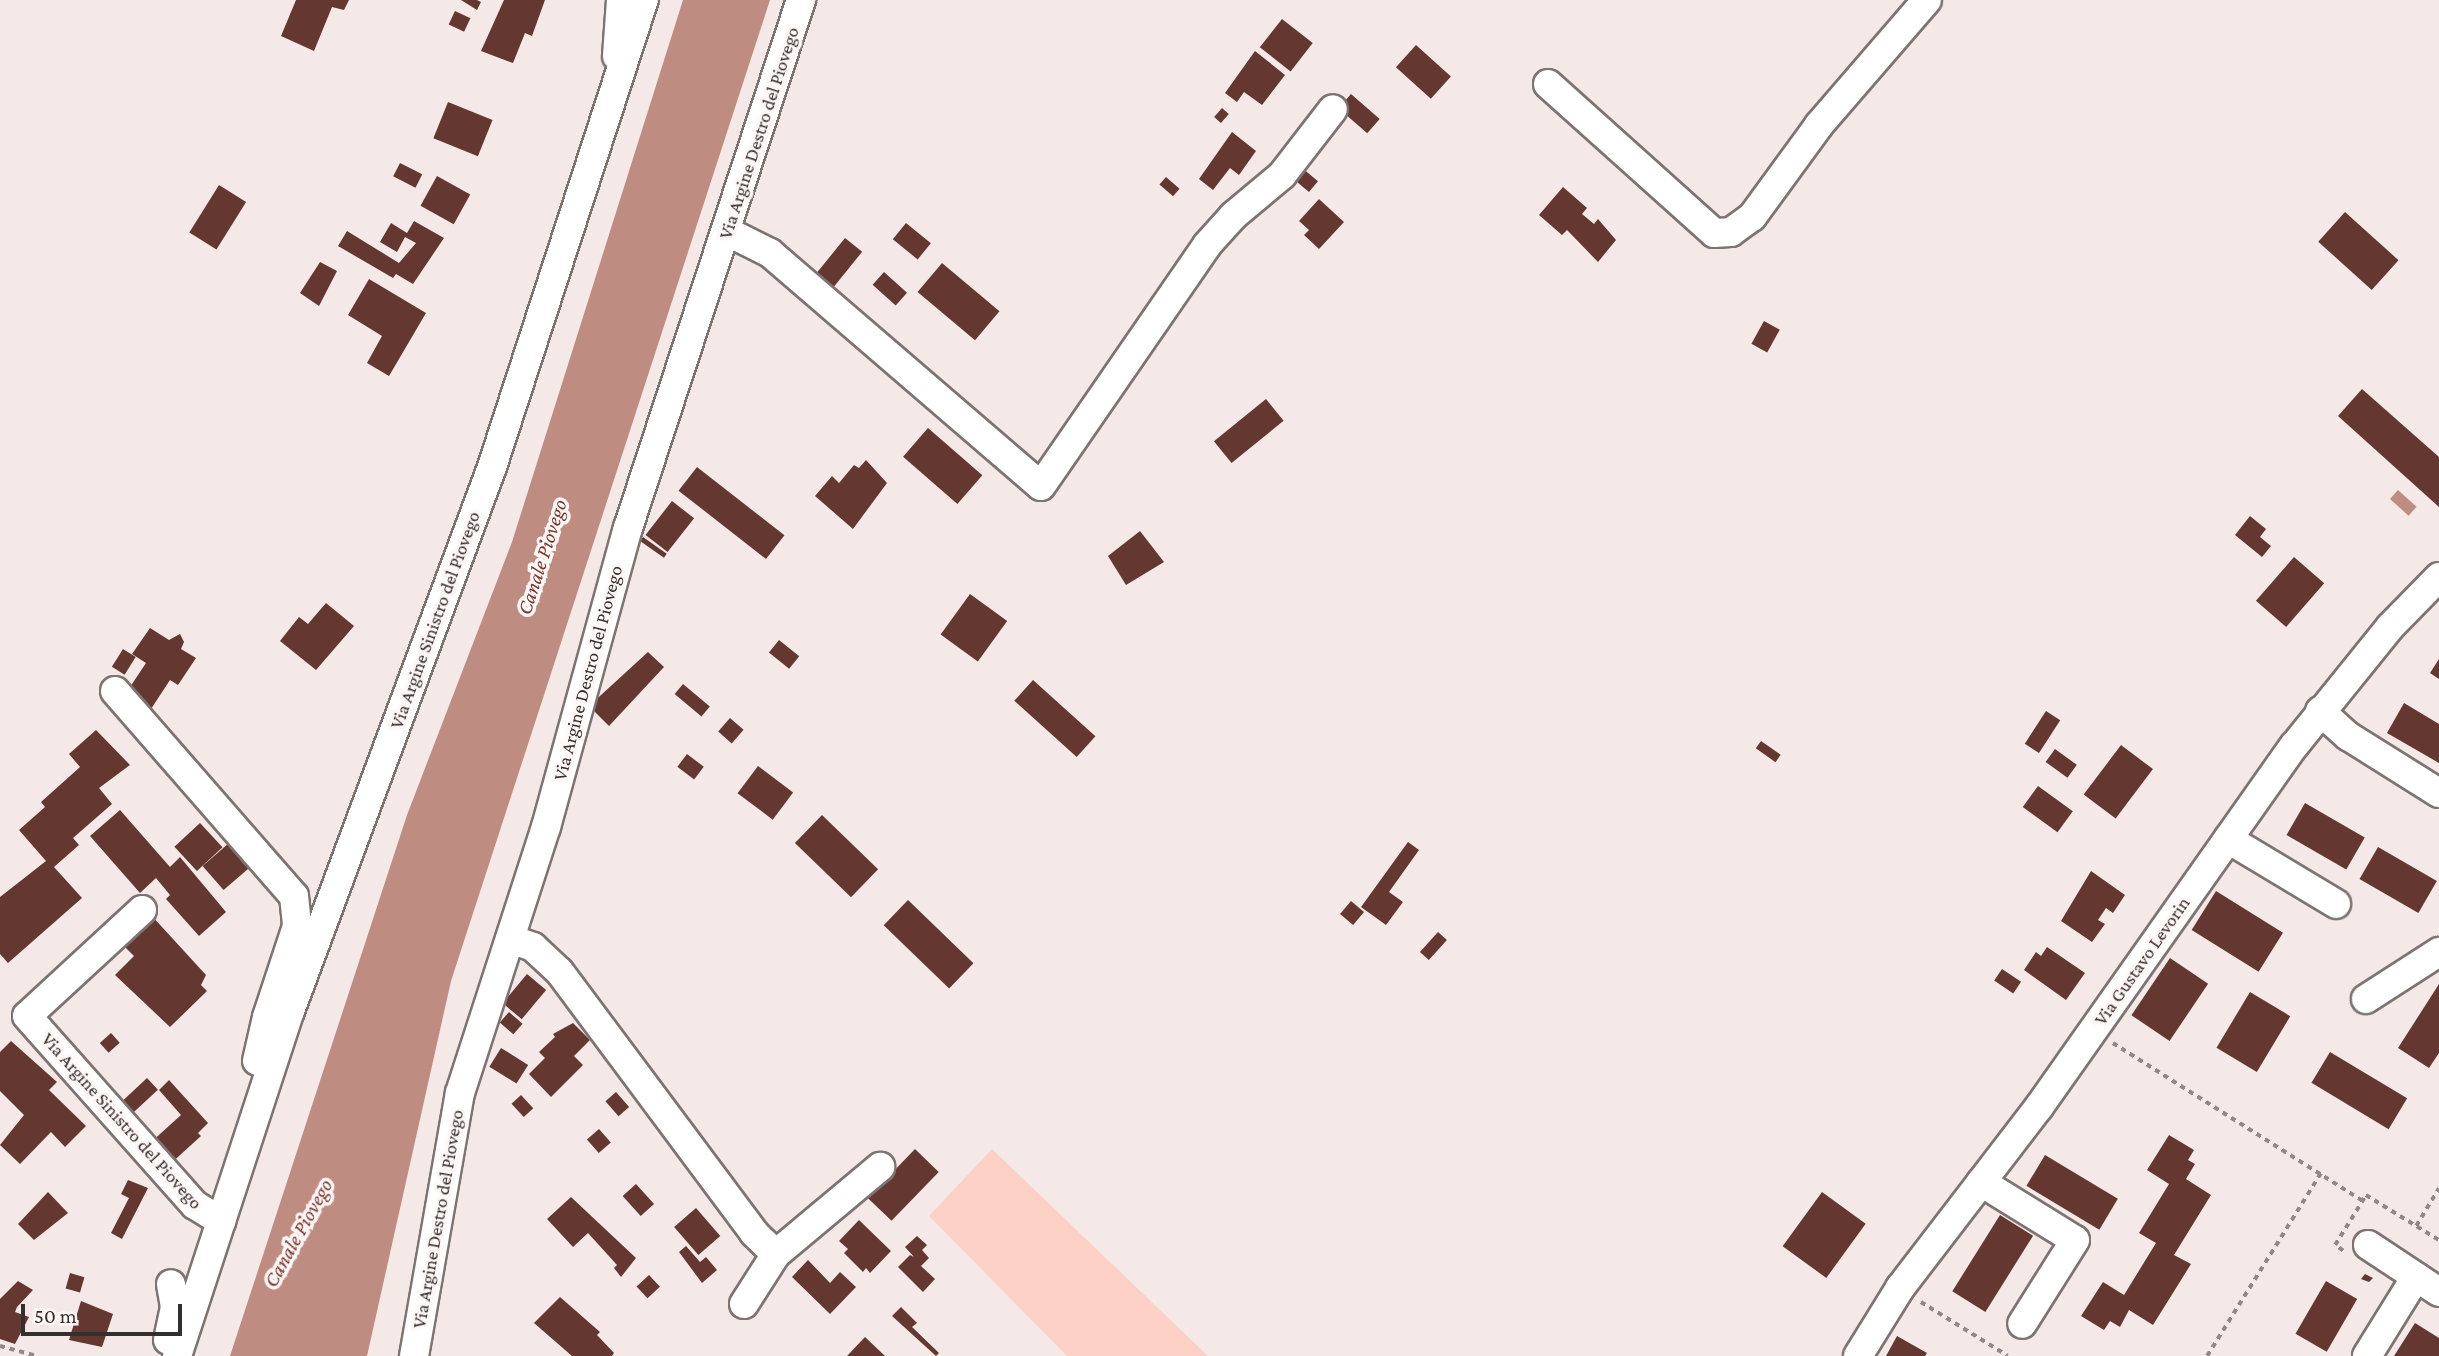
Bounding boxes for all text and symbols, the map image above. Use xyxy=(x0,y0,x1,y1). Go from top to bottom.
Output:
street label: Via Argine Destro del Piovego xyxy=(714,24,804,242)
water label: Canale Piovego xyxy=(512,496,572,618)
street label: Via Argine Sinistro del Piovego xyxy=(385,508,485,732)
street label: Via Argine Destro del Piovego xyxy=(548,563,628,783)
street label: Via Gustavo Levorin xyxy=(2089,892,2195,1030)
street label: Via Argine Sinistro del Piovego xyxy=(37,1028,207,1214)
street label: Via Argine Destro del Piovego xyxy=(408,1108,468,1330)
water label: Canale Piovego xyxy=(258,1174,338,1292)
scale bar xyxy=(24,1290,186,1334)
text: 50 m xyxy=(34,1304,77,1328)

